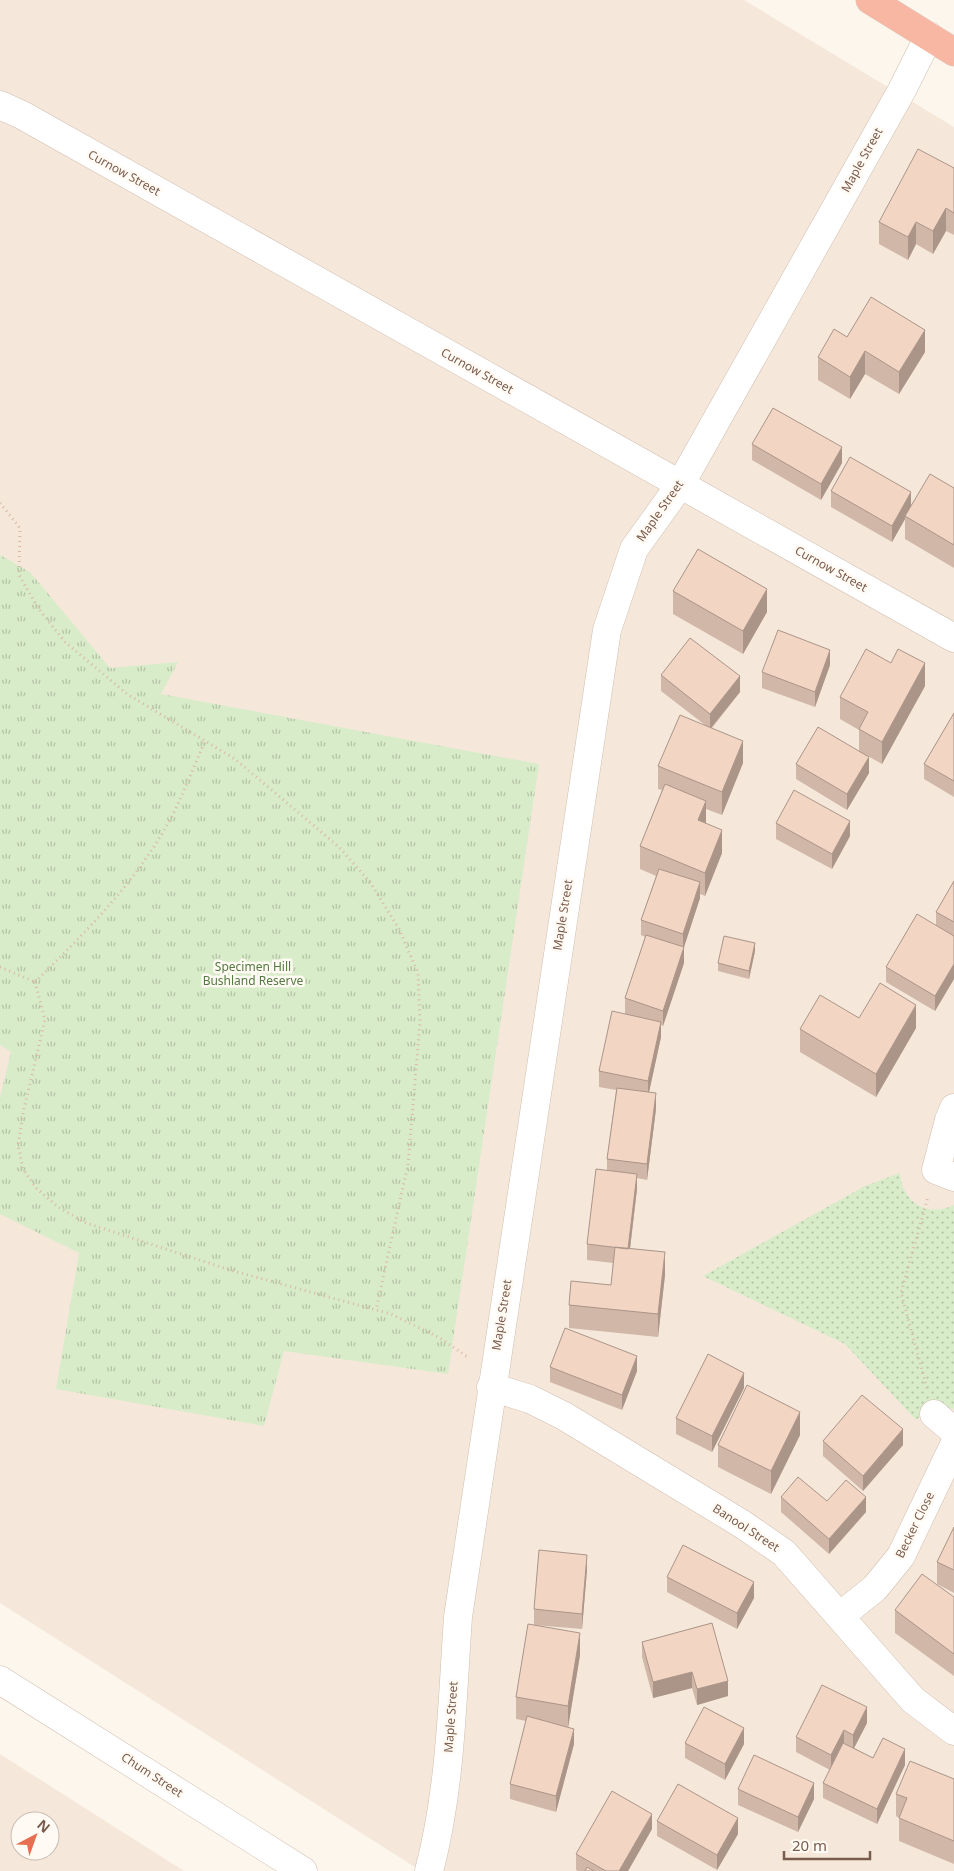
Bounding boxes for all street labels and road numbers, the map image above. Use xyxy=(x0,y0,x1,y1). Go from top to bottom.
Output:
street label: Maple Street xyxy=(837,124,887,195)
street label: Curnow Street xyxy=(85,146,164,200)
street label: Curnow Street xyxy=(438,344,517,398)
street label: Maple Street xyxy=(632,476,687,545)
street label: Curnow Street xyxy=(792,542,871,596)
street label: Maple Street xyxy=(549,878,577,952)
street label: Maple Street xyxy=(488,1278,516,1352)
street label: Becker Close xyxy=(891,1488,938,1561)
street label: Banool Street xyxy=(710,1500,783,1556)
street label: Maple Street xyxy=(440,1680,462,1753)
street label: Chum Street xyxy=(118,1748,187,1801)

